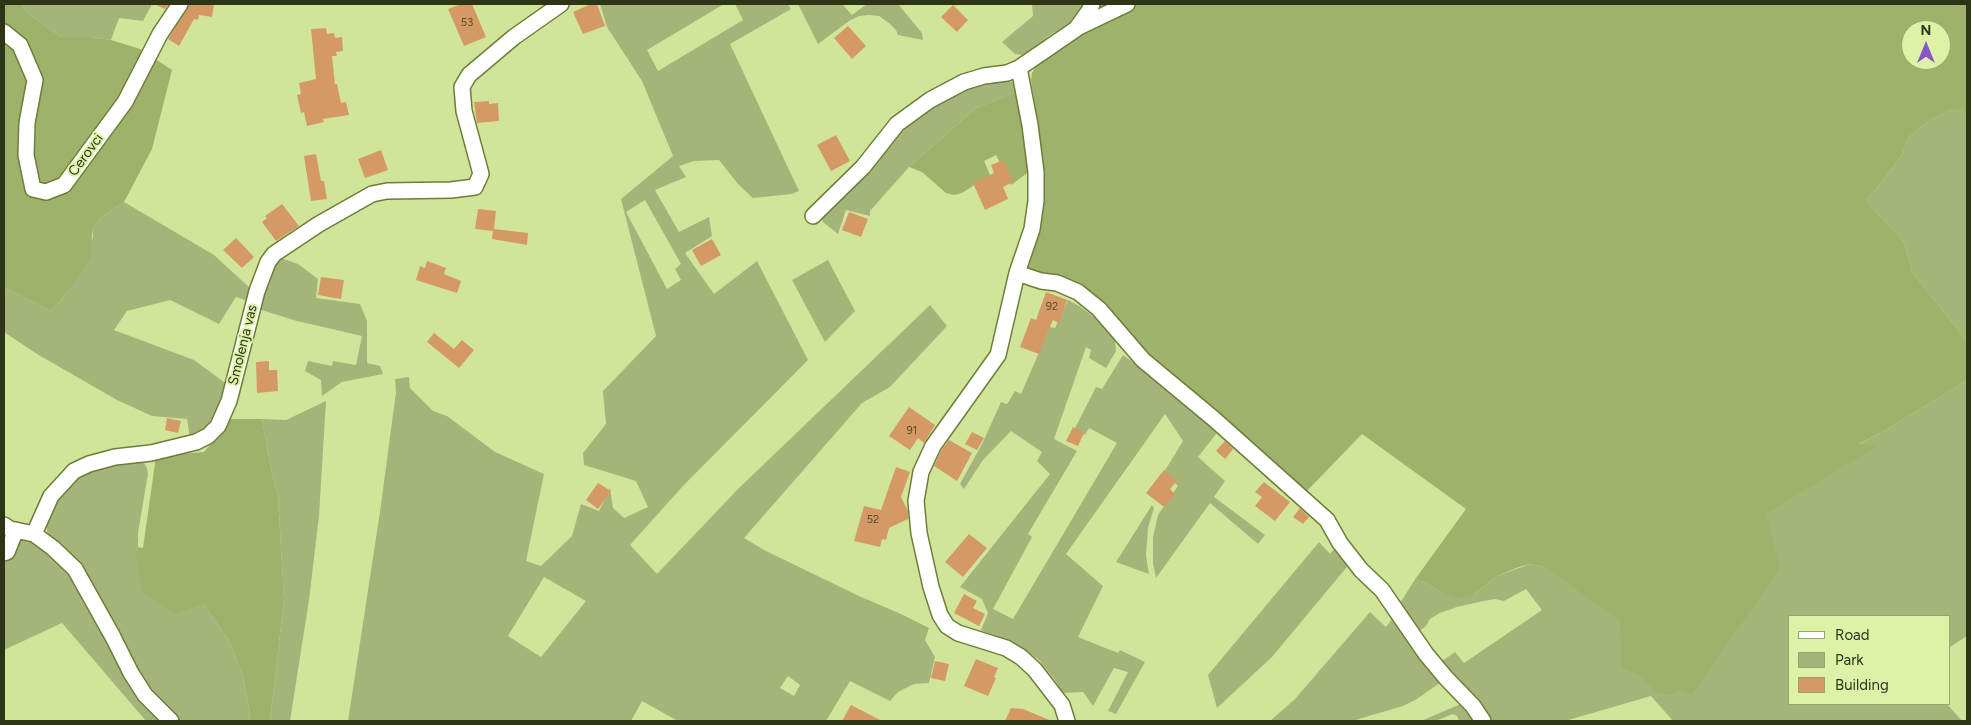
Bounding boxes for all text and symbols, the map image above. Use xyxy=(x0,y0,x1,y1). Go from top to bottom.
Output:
house number: 53 xyxy=(461,16,473,30)
north arrow xyxy=(1901,20,1951,70)
text: N xyxy=(1921,22,1931,39)
street label: Cerovci xyxy=(65,131,107,179)
house number: 92 xyxy=(1046,300,1058,314)
street label: Smolenja vas xyxy=(225,303,261,387)
house number: 91 xyxy=(907,424,917,438)
house number: 52 xyxy=(867,513,879,527)
legend xyxy=(1788,615,1951,705)
text: Road xyxy=(1835,626,1870,644)
text: Park xyxy=(1835,651,1864,669)
text: Building xyxy=(1835,676,1889,694)

